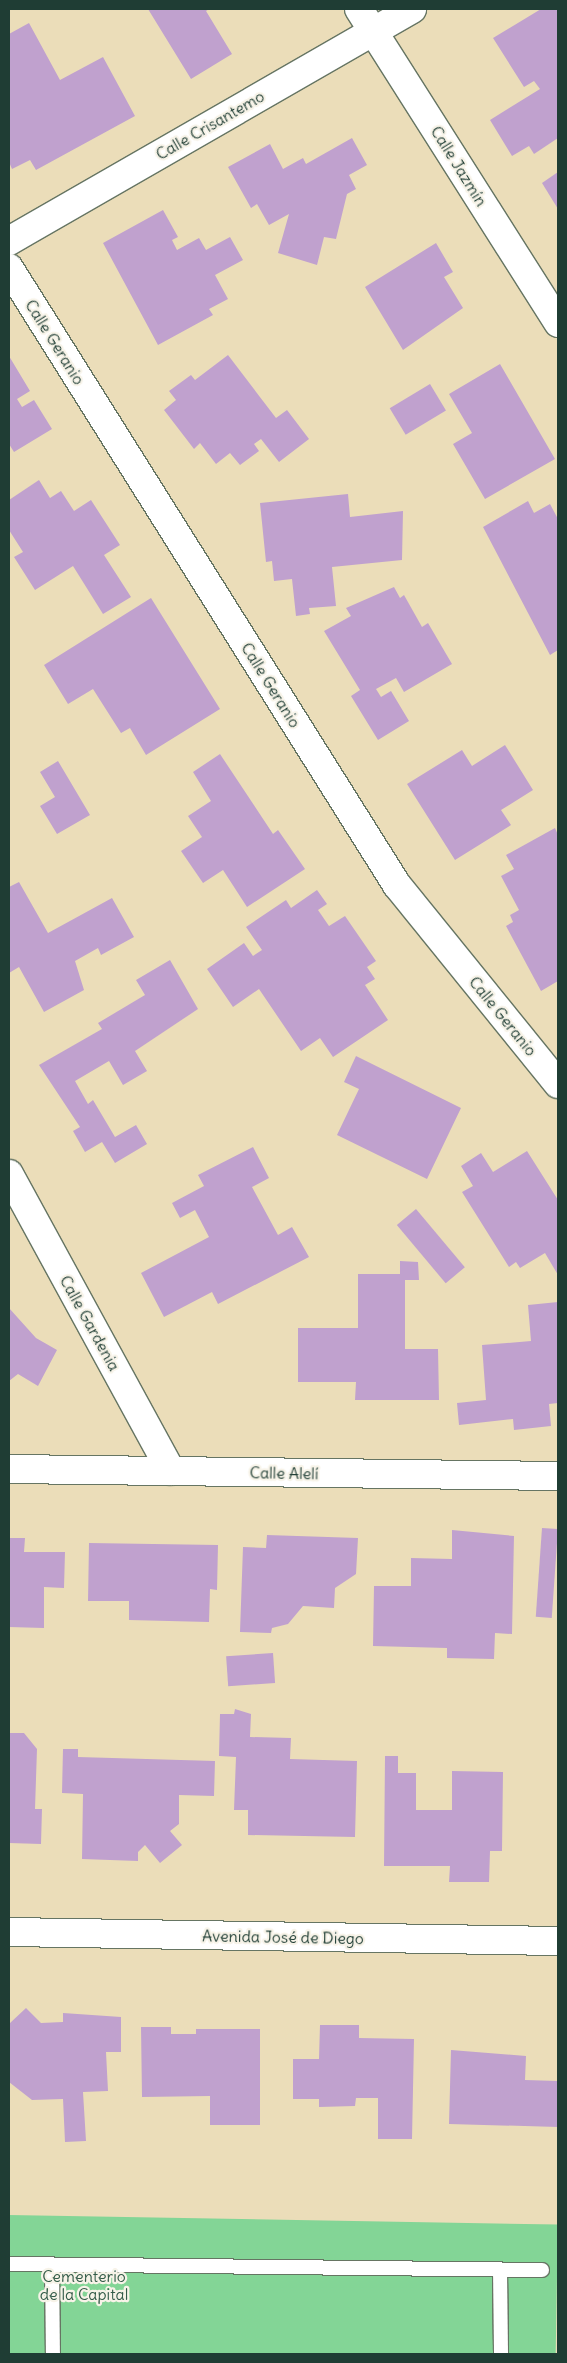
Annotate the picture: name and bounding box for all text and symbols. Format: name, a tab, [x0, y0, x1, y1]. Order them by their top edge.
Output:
street label: Calle Crisantemo	[152, 86, 268, 164]
street label: Calle Jazmín	[427, 122, 491, 210]
street label: Calle Geranio	[21, 296, 89, 388]
street label: Calle Geranio	[237, 639, 305, 731]
street label: Calle Geranio	[465, 972, 541, 1060]
street label: Calle Gardenia	[56, 1272, 124, 1374]
street label: Calle Alelí	[249, 1463, 319, 1483]
street label: Avenida José de Diego	[202, 1926, 364, 1948]
park label: Cementerio de la Capital	[40, 2266, 128, 2304]

